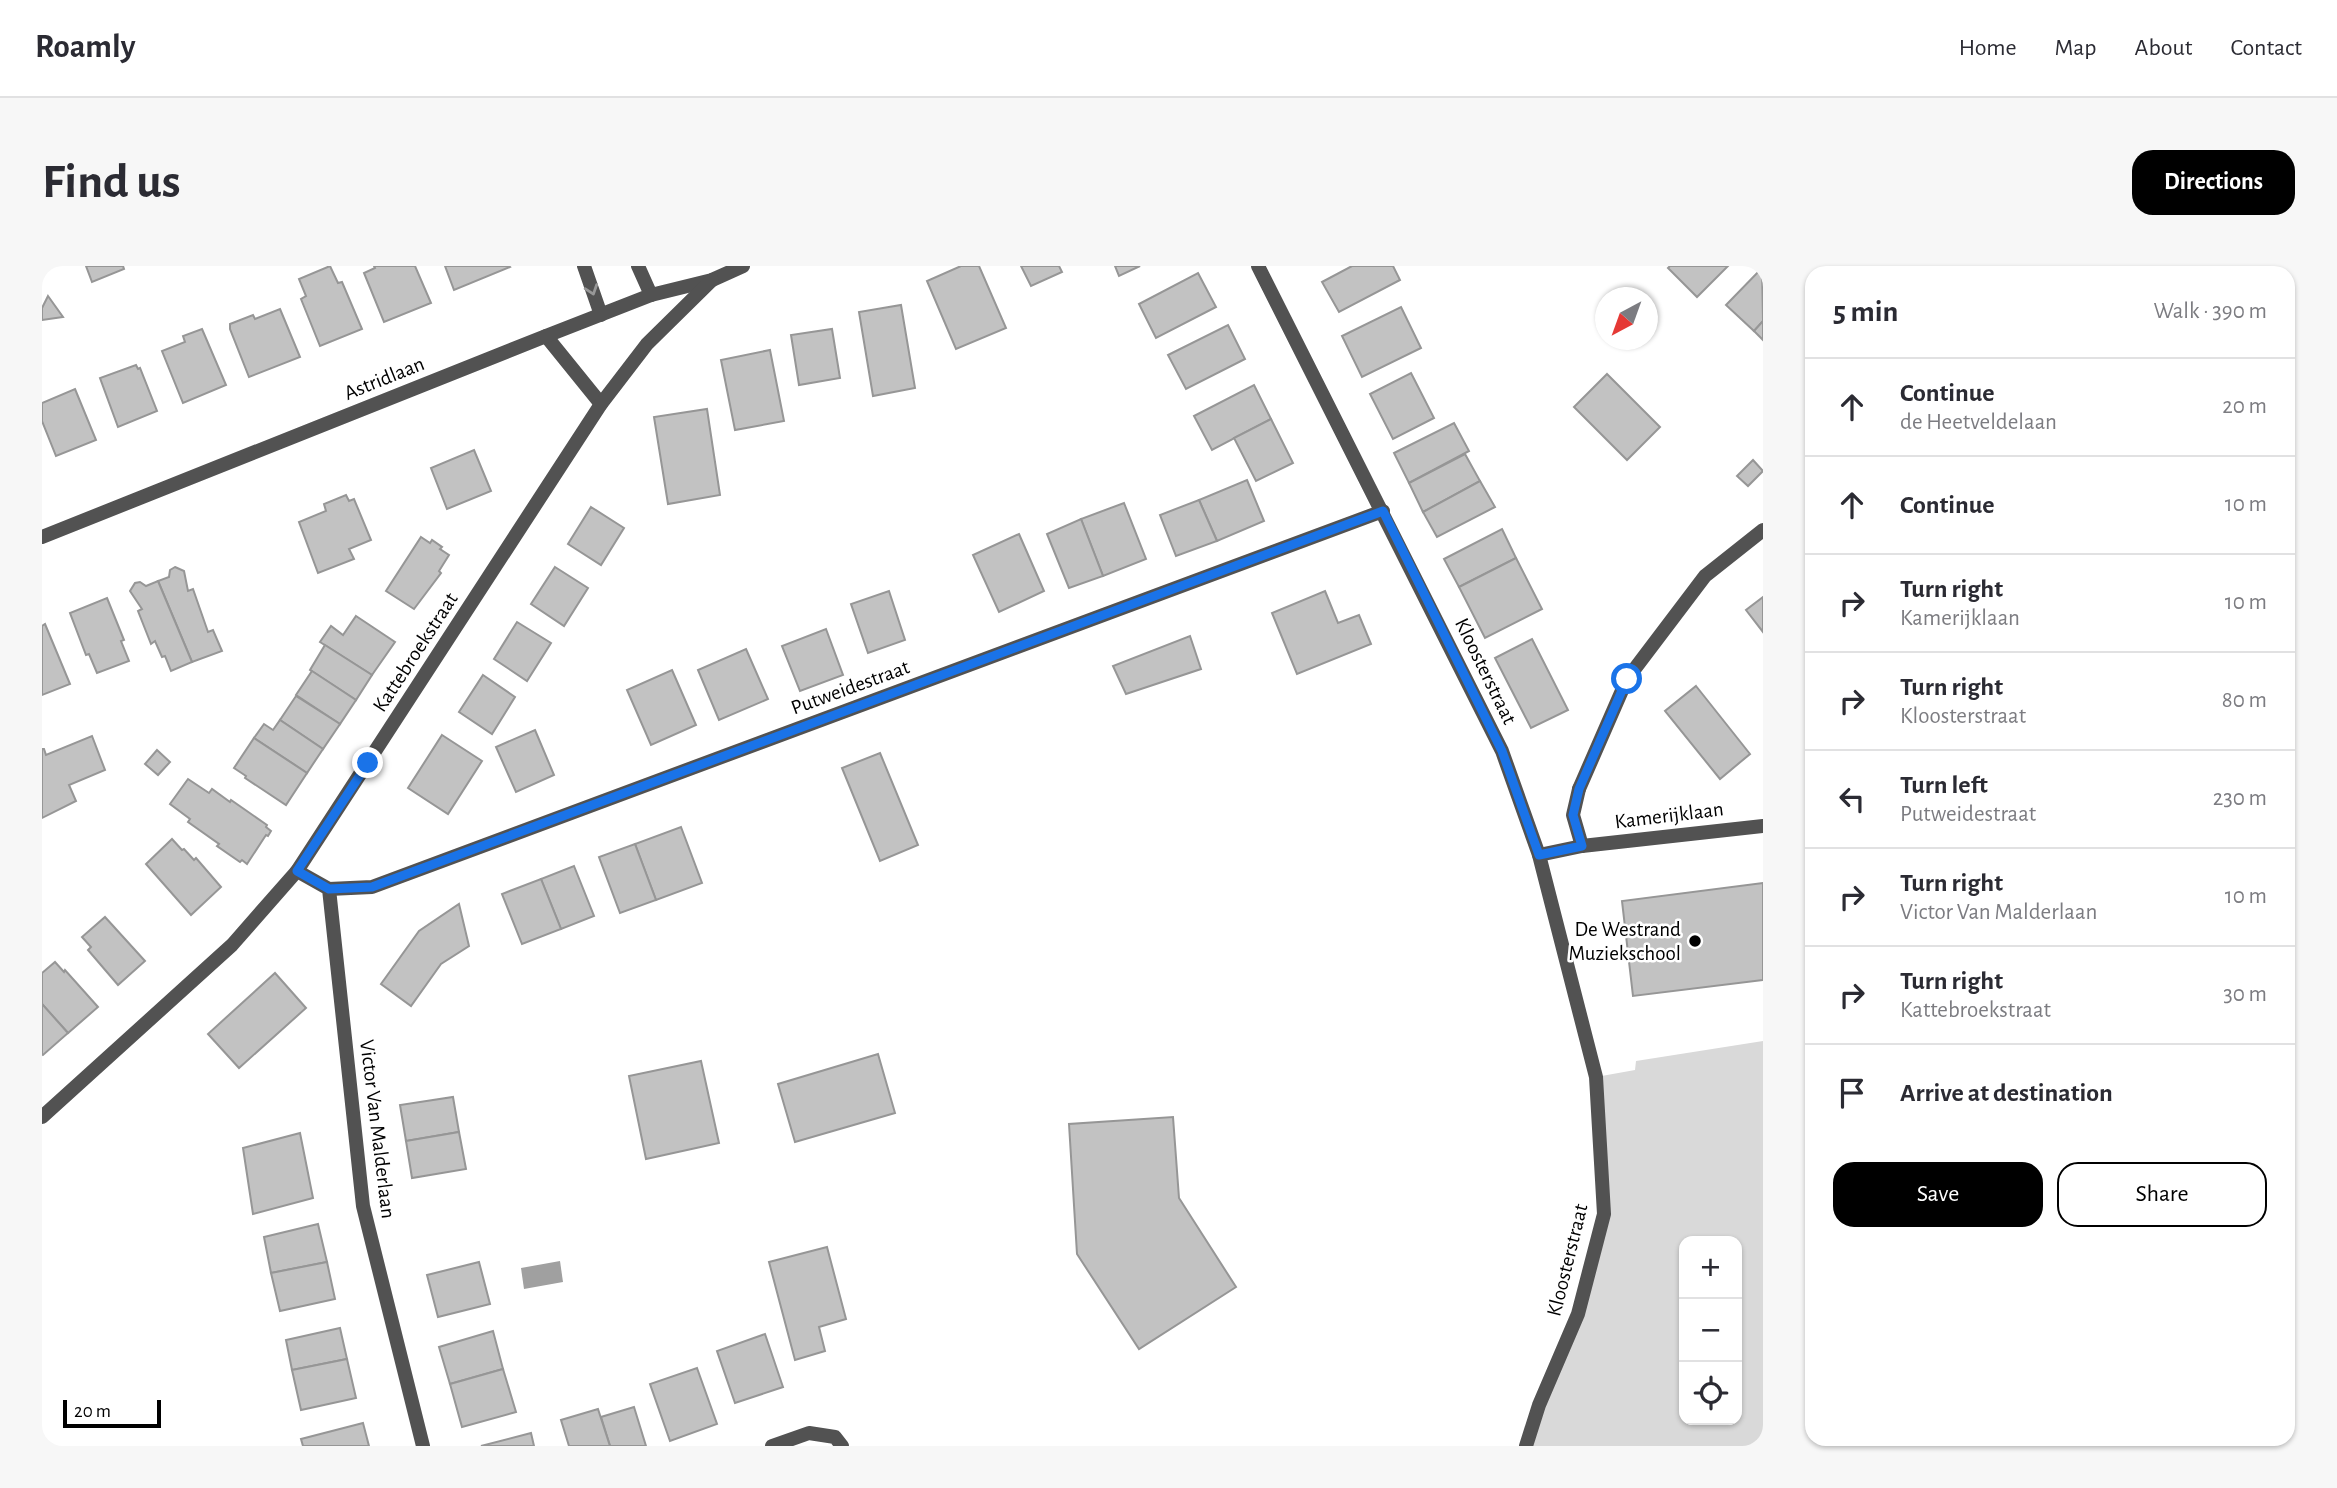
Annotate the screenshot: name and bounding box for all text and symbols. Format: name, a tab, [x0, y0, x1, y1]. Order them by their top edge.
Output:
text: Roamly	[35, 31, 135, 64]
text: Home	[1959, 36, 2017, 60]
text: Map	[2055, 36, 2097, 60]
text: About	[2135, 36, 2192, 60]
text: Contact	[2230, 36, 2302, 60]
button: Directions	[2132, 150, 2295, 215]
text: Find us	[42, 158, 181, 207]
one-way arrow	[584, 284, 599, 296]
north arrow	[1595, 287, 1658, 350]
text: 5 min	[1833, 297, 1898, 327]
text: Walk · 390 m	[2153, 300, 2267, 323]
street label: Astridlaan	[341, 353, 427, 404]
text: Continue	[1900, 380, 1995, 406]
icon: ahead	[1833, 388, 1871, 426]
text: 20 m	[2222, 395, 2267, 418]
text: de Heetveldelaan	[1900, 411, 2057, 434]
icon: ahead	[1833, 486, 1871, 524]
text: Continue	[1900, 492, 1995, 518]
text: 10 m	[2225, 493, 2267, 516]
text: Turn right	[1900, 576, 2003, 602]
icon: right	[1833, 584, 1871, 622]
street label: Kattebroekstraat	[369, 589, 462, 716]
text: 10 m	[2225, 591, 2267, 614]
text: Kamerijklaan	[1900, 607, 2020, 630]
street label: Kloosterstraat	[1451, 615, 1520, 728]
street label: Putweidestraat	[788, 656, 912, 719]
route start	[1611, 663, 1642, 694]
text: Turn right	[1900, 674, 2003, 700]
icon: right	[1833, 682, 1871, 720]
text: 80 m	[2222, 689, 2267, 712]
text: Kloosterstraat	[1900, 705, 2026, 728]
route end	[352, 747, 383, 778]
text: Turn left	[1900, 772, 1988, 798]
icon: left	[1833, 780, 1871, 818]
text: 230 m	[2213, 787, 2267, 810]
street label: Kamerijklaan	[1613, 798, 1725, 833]
text: Putweidestraat	[1900, 803, 2036, 826]
text: Turn right	[1900, 870, 2003, 896]
icon: right	[1833, 878, 1871, 916]
text: 10 m	[2225, 885, 2267, 908]
text: Victor Van Malderlaan	[1900, 901, 2097, 924]
place label: De Westrand Muziekschool	[1569, 919, 1681, 964]
marker: De Westrand Muziekschool	[1687, 933, 1703, 949]
text: Turn right	[1900, 968, 2003, 994]
icon: right	[1833, 976, 1871, 1014]
text: 30 m	[2223, 983, 2267, 1006]
text: Kattebroekstraat	[1900, 999, 2051, 1022]
street label: Victor Van Malderlaan	[356, 1038, 399, 1220]
icon: arrive	[1833, 1074, 1871, 1112]
text: Arrive at destination	[1900, 1080, 2113, 1106]
button: Save	[1833, 1162, 2043, 1227]
button: Share	[2057, 1162, 2267, 1227]
street label: Kloosterstraat	[1543, 1201, 1592, 1318]
map controls	[1679, 1236, 1742, 1425]
button: +	[1679, 1236, 1742, 1299]
button: −	[1679, 1299, 1742, 1362]
button: locate	[1679, 1362, 1742, 1425]
scale bar	[63, 1397, 161, 1429]
text: 20 m	[74, 1402, 111, 1421]

